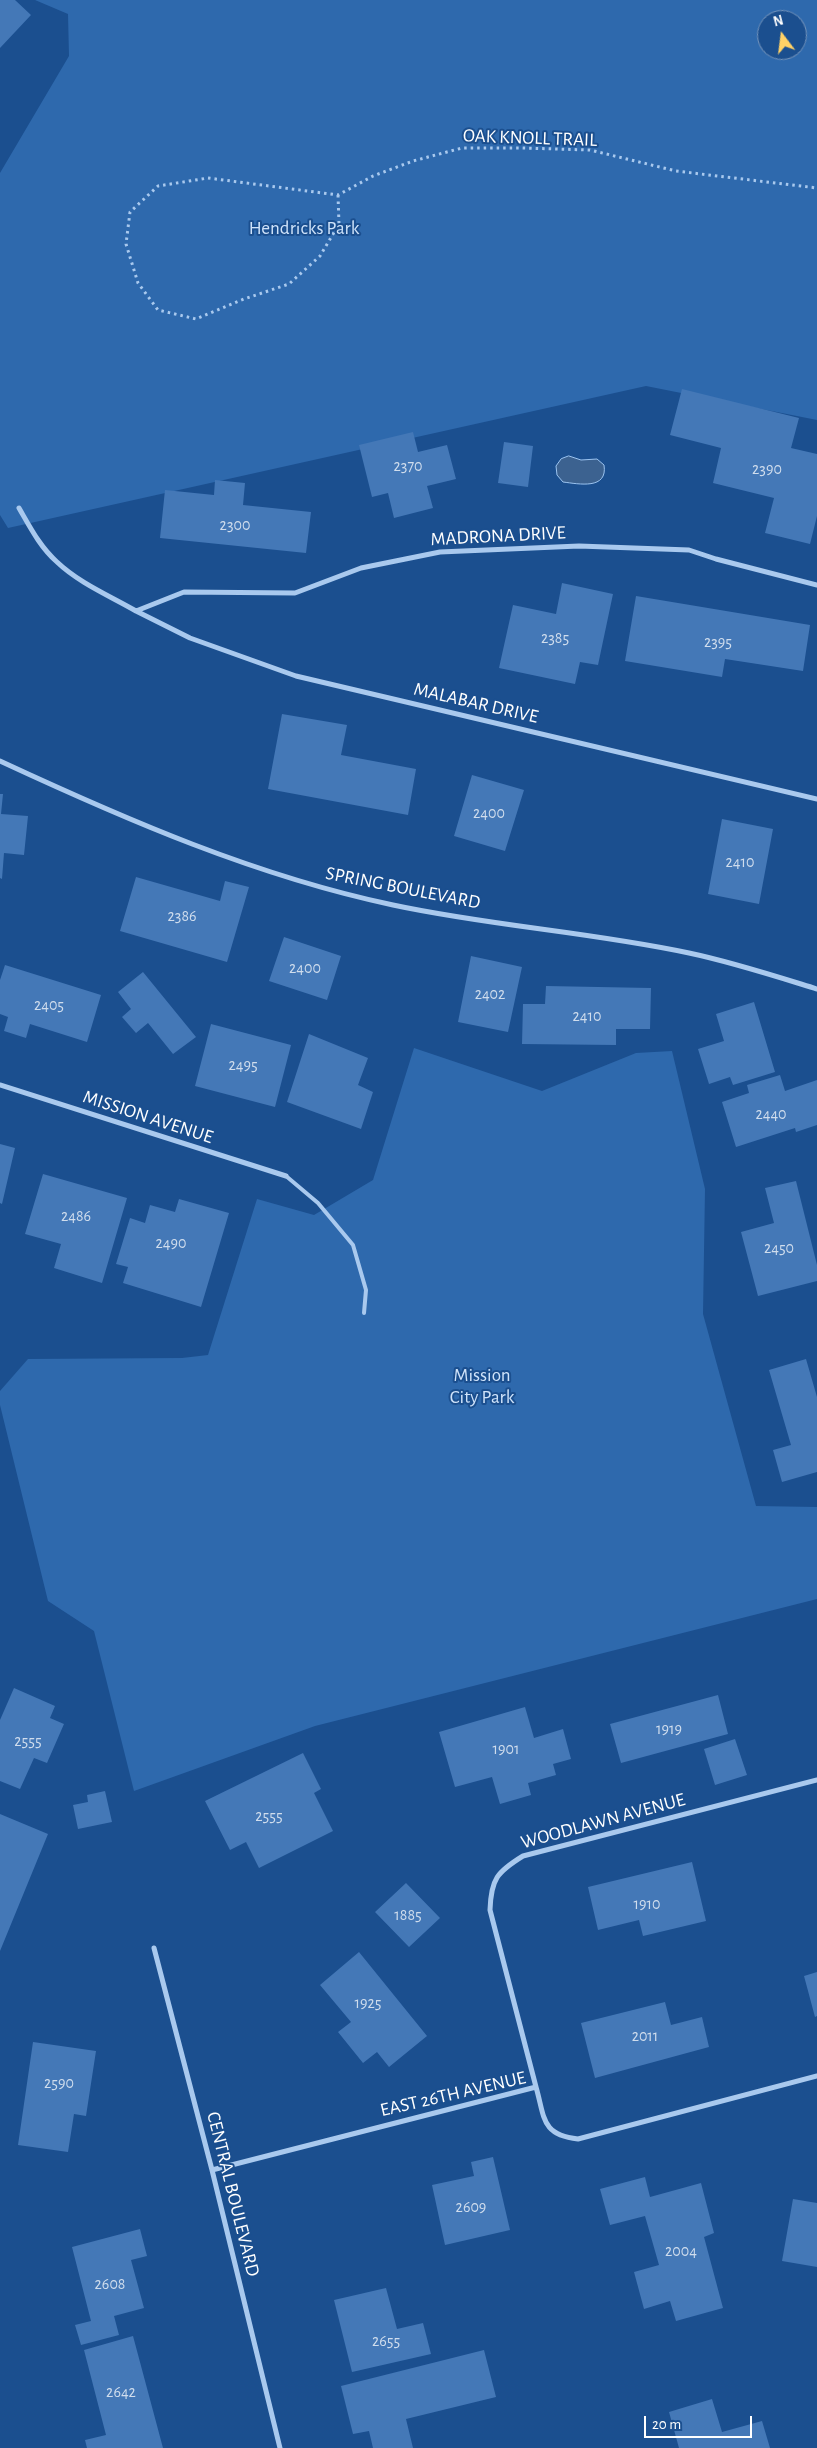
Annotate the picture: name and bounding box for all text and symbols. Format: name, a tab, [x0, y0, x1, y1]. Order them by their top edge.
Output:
north arrow	[757, 10, 807, 60]
text: N	[772, 13, 785, 30]
street label: OAK KNOLL TRAIL	[463, 124, 597, 152]
park label: Hendricks Park	[249, 217, 359, 239]
house number: 2370	[394, 456, 422, 476]
house number: 2390	[752, 459, 782, 479]
house number: 2300	[220, 515, 250, 535]
street label: MADRONA DRIVE	[430, 521, 566, 551]
house number: 2385	[541, 628, 569, 648]
house number: 2395	[704, 632, 732, 652]
street label: MALABAR DRIVE	[411, 678, 541, 728]
house number: 2400	[473, 803, 505, 823]
house number: 2410	[726, 852, 754, 872]
street label: SPRING BOULEVARD	[324, 862, 482, 914]
house number: 2386	[168, 906, 196, 926]
house number: 2400	[289, 958, 321, 978]
house number: 2402	[475, 984, 505, 1004]
house number: 2405	[34, 995, 64, 1015]
house number: 2410	[573, 1006, 601, 1026]
house number: 2495	[228, 1055, 258, 1075]
street label: MISSION AVENUE	[80, 1085, 216, 1149]
house number: 2440	[755, 1104, 787, 1124]
house number: 2486	[61, 1206, 91, 1226]
house number: 2490	[156, 1233, 186, 1253]
house number: 2450	[764, 1238, 794, 1258]
park label: Mission City Park	[450, 1364, 514, 1408]
house number: 1919	[656, 1719, 682, 1739]
house number: 2555	[14, 1731, 42, 1751]
house number: 1901	[493, 1739, 519, 1759]
street label: WOODLAWN AVENUE	[518, 1788, 688, 1854]
house number: 2555	[255, 1806, 283, 1826]
house number: 1910	[634, 1894, 660, 1914]
house number: 1885	[394, 1905, 422, 1925]
house number: 1925	[355, 1993, 381, 2013]
house number: 2011	[632, 2026, 658, 2046]
street label: EAST 26TH AVENUE	[378, 2066, 528, 2122]
house number: 2590	[44, 2073, 74, 2093]
street label: CENTRAL BOULEVARD	[202, 2109, 264, 2279]
house number: 2609	[456, 2197, 486, 2217]
house number: 2004	[665, 2241, 697, 2261]
house number: 2608	[95, 2274, 125, 2294]
house number: 2655	[372, 2331, 400, 2351]
house number: 2642	[106, 2382, 136, 2402]
scale bar	[647, 2406, 754, 2438]
text: 20 m	[652, 2417, 681, 2432]

